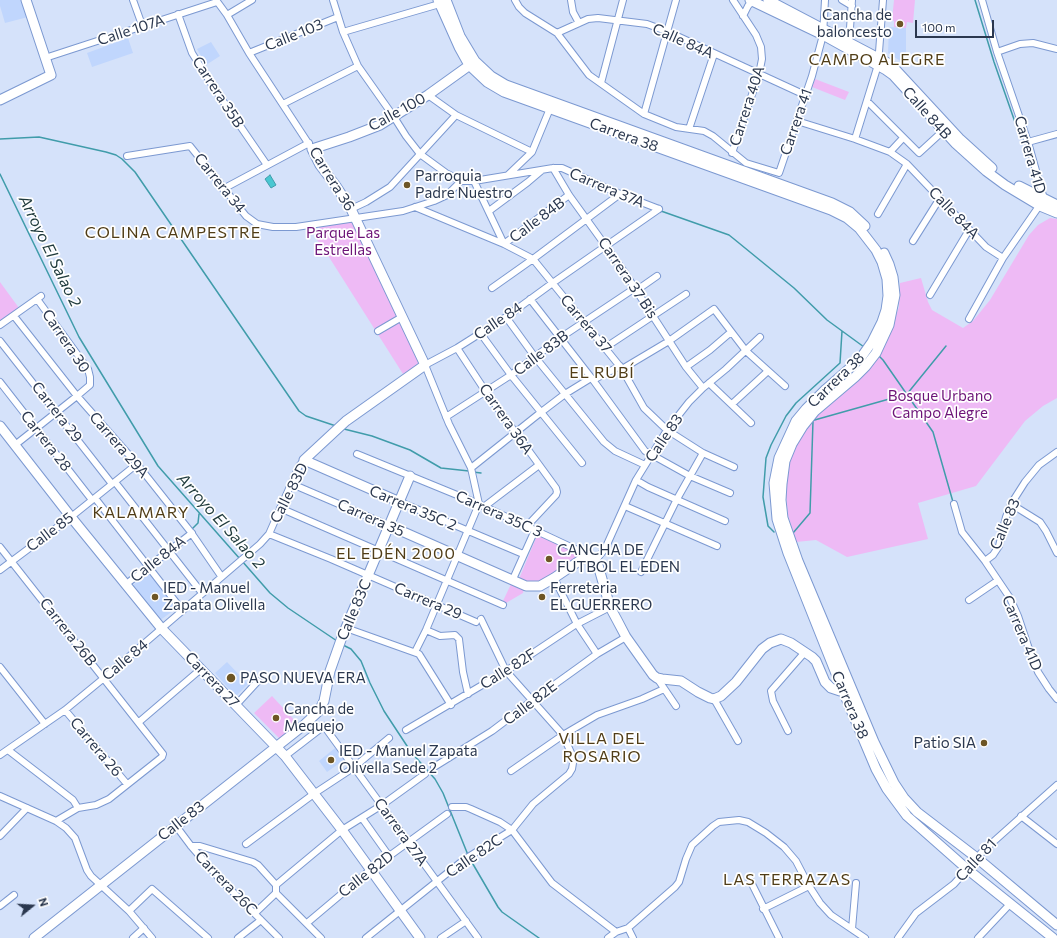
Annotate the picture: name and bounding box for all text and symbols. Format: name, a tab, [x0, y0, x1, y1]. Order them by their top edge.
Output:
place label: Cancha de baloncesto	[817, 6, 892, 41]
street label: Calle 107A	[95, 11, 167, 49]
scale bar	[917, 12, 996, 38]
street label: Calle 103	[262, 15, 326, 55]
marker: Cancha de baloncesto	[895, 19, 905, 29]
street label: Calle 84A	[650, 20, 716, 62]
text: 100 m	[922, 20, 956, 34]
district label: CAMPO ALEGRE	[808, 50, 946, 70]
street label: Carrera 35B	[188, 53, 248, 131]
street label: Carrera 40A	[726, 64, 768, 148]
street label: Calle 84B	[899, 83, 955, 143]
street label: Carrera 41	[776, 86, 816, 158]
street label: Calle 100	[365, 89, 429, 135]
street label: Carrera 38	[587, 114, 661, 156]
street label: Carrera 41D	[1010, 114, 1050, 196]
street label: Carrera 36	[305, 144, 359, 214]
street label: Carrera 34	[190, 149, 250, 217]
street label: Carrera 37A	[567, 164, 647, 212]
place label: Parroquia Padre Nuestro	[415, 167, 513, 202]
marker: Parroquia Padre Nuestro	[402, 180, 412, 190]
street label: Calle 84A	[925, 183, 983, 243]
water label: Arroyo El Salao 2	[15, 192, 85, 310]
street label: Calle 84B	[506, 193, 568, 247]
district label: COLINA CAMPESTRE	[85, 223, 261, 243]
park label: Parque Las Estrellas	[306, 224, 380, 259]
street label: Carrera 37 Bis	[594, 234, 662, 322]
street label: Carrera 37	[556, 291, 616, 357]
street label: Calle 84	[470, 298, 526, 344]
street label: Carrera 30	[38, 306, 94, 376]
street label: Calle 83B	[510, 327, 572, 379]
street label: Carrera 38	[804, 349, 868, 411]
district label: EL RUBÍ	[569, 363, 635, 383]
street label: Carrera 29	[28, 378, 86, 446]
street label: Carrera 36A	[475, 380, 537, 458]
park label: Bosque Urbano Campo Alegre	[888, 387, 992, 422]
street label: Carrera 28	[17, 407, 75, 475]
street label: Carrera 29A	[85, 408, 153, 482]
street label: Calle 83	[641, 411, 687, 465]
street label: Calle 83D	[266, 460, 312, 526]
water label: Arroyo El Salao 2	[173, 469, 269, 573]
street label: Carrera 35C 2	[367, 482, 459, 534]
street label: Carrera 35C 3	[453, 487, 545, 541]
street label: Carrera 35	[335, 495, 407, 541]
street label: Calle 83	[986, 496, 1024, 552]
district label: KALAMARY	[92, 503, 190, 523]
street label: Calle 85	[23, 508, 77, 556]
street label: Calle 84A	[127, 532, 189, 586]
place label: CANCHA DE FUTBOL EL EDEN	[557, 541, 680, 576]
district label: EL EDÉN 2000	[336, 544, 456, 564]
marker: CANCHA DE FUTBOL EL EDEN	[544, 554, 554, 564]
street label: Calle 83C	[333, 577, 375, 643]
place label: IED - Manuel Zapata Olivella	[163, 579, 265, 614]
street label: Carrera 29	[391, 579, 465, 623]
place label: Ferreteria EL GUERRERO	[550, 579, 652, 614]
marker: IED - Manuel Zapata Olivella	[150, 592, 160, 602]
marker: Ferreteria EL GUERRERO	[537, 592, 547, 602]
street label: Carrera 41D	[998, 593, 1046, 673]
street label: Carrera 26B	[36, 594, 100, 670]
street label: Calle 84	[98, 636, 152, 684]
street label: Calle 82F	[477, 645, 539, 693]
street label: Carrera 27	[181, 648, 243, 712]
street label: Carrera 38	[828, 668, 872, 742]
place label: PASO NUEVA ERA	[240, 669, 366, 687]
marker: PASO NUEVA ERA	[225, 672, 237, 684]
street label: Calle 82E	[500, 677, 560, 729]
place label: Cancha de Mequejo	[284, 700, 354, 735]
marker: Cancha de Mequejo	[271, 713, 281, 723]
street label: Carrera 26	[66, 714, 126, 780]
district label: VILLA DEL ROSARIO	[558, 729, 646, 767]
place label: Patio SIA	[914, 734, 976, 752]
marker: Patio SIA	[979, 738, 989, 748]
place label: IED - Manuel Zapata Olivella Sede 2	[339, 742, 477, 777]
marker: IED - Manuel Zapata Olivella Sede 2	[326, 755, 336, 765]
street label: Carrera 27A	[370, 795, 432, 869]
street label: Calle 83	[154, 797, 208, 845]
street label: Calle 82C	[442, 831, 506, 881]
street label: Calle 81	[952, 835, 1000, 885]
street label: Carrera 26C	[191, 847, 261, 919]
street label: Calle 82D	[335, 847, 397, 901]
district label: LAS TERRAZAS	[723, 870, 851, 890]
north arrow	[12, 886, 52, 926]
text: N	[36, 896, 51, 908]

